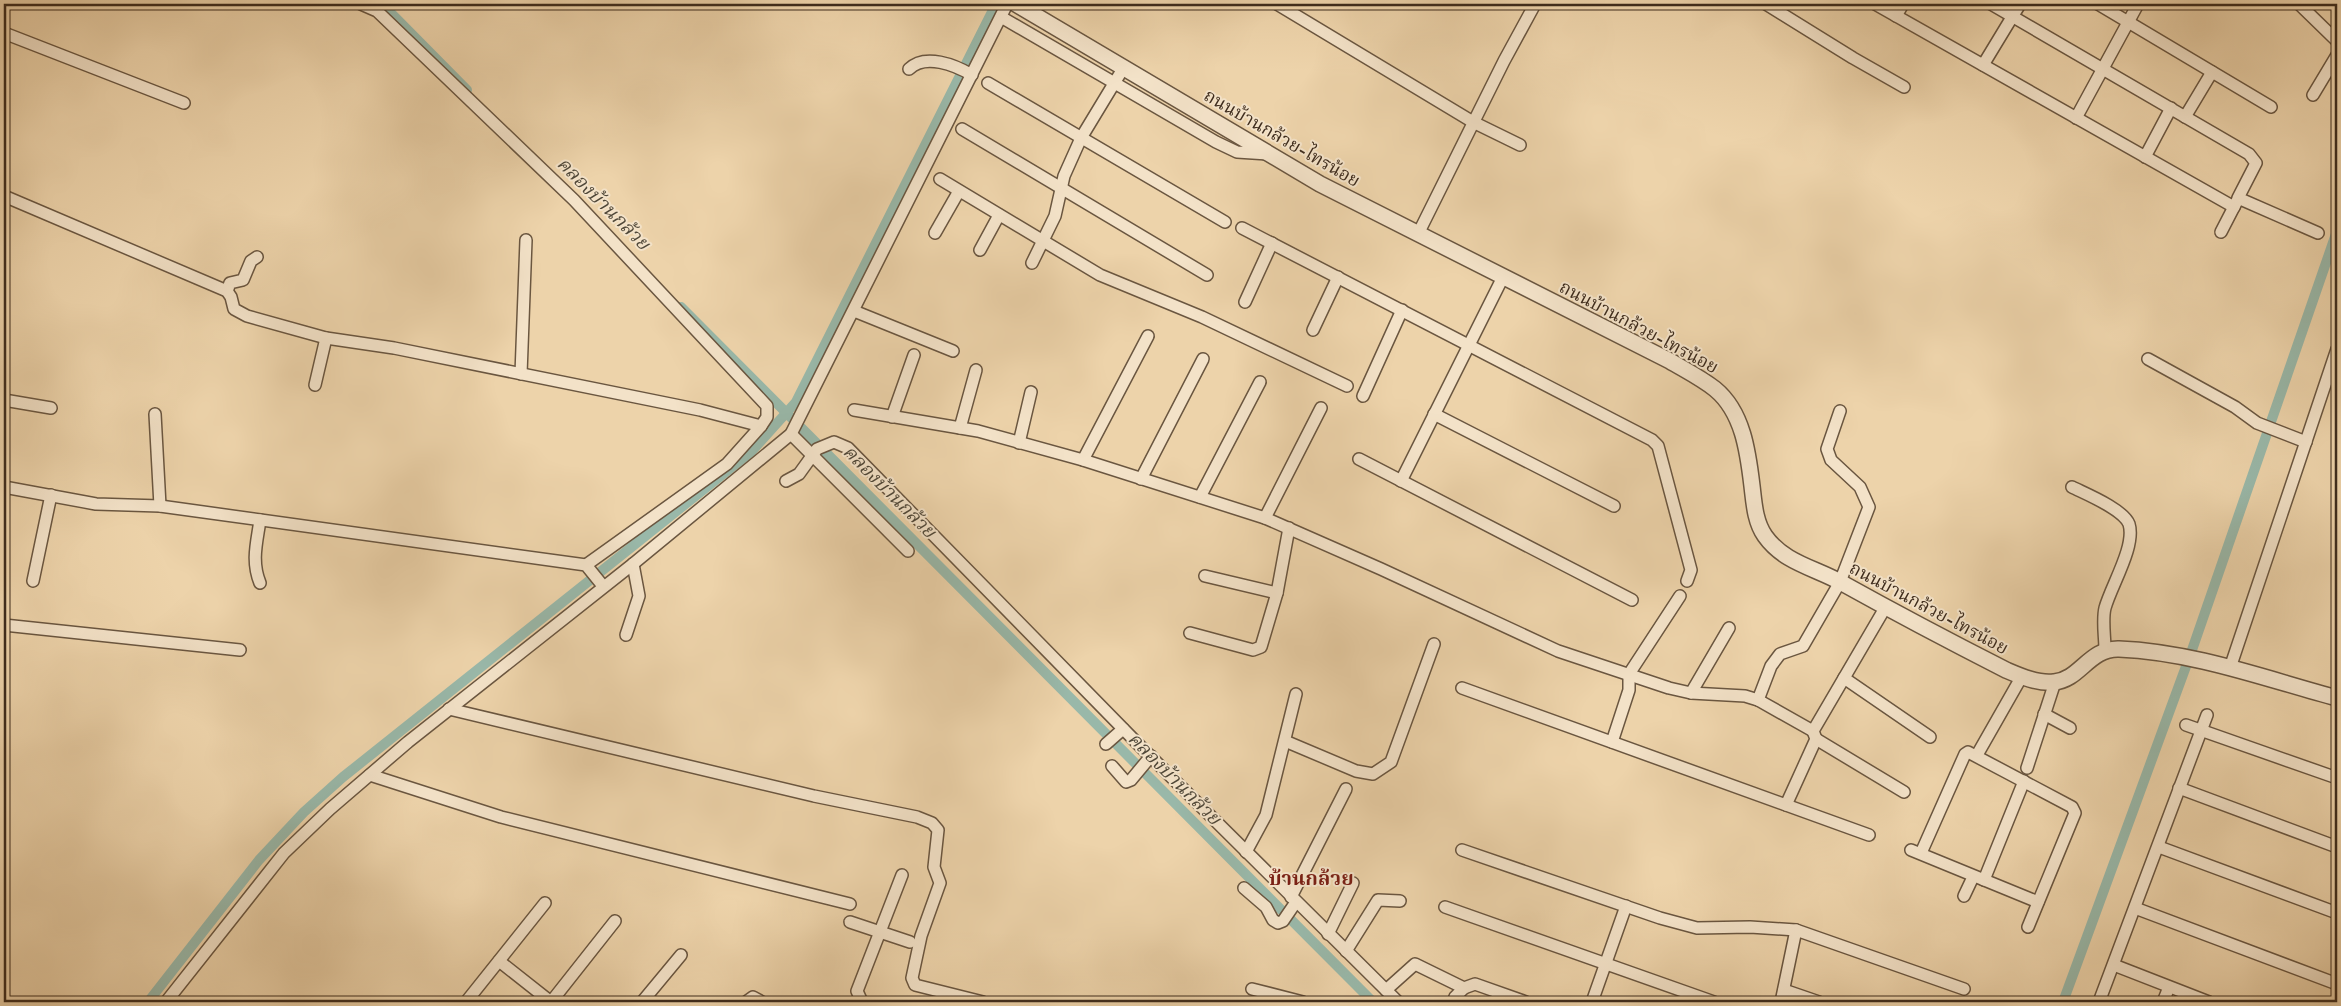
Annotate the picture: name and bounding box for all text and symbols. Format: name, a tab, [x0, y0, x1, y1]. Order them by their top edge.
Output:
street label: ถนนบ้านกล้วย-ไทรน้อย	[1199, 83, 1365, 193]
water label: คลองบ้านกล้วย	[551, 153, 655, 257]
street label: ถนนบ้านกล้วย-ไทรน้อย	[1555, 275, 1723, 380]
water label: คลองบ้านกล้วย	[837, 441, 941, 545]
street label: ถนนบ้านกล้วย-ไทรน้อย	[1845, 556, 2013, 661]
water label: คลองบ้านกล้วย	[1122, 728, 1226, 832]
district label: บ้านกล้วย	[1268, 867, 1354, 892]

